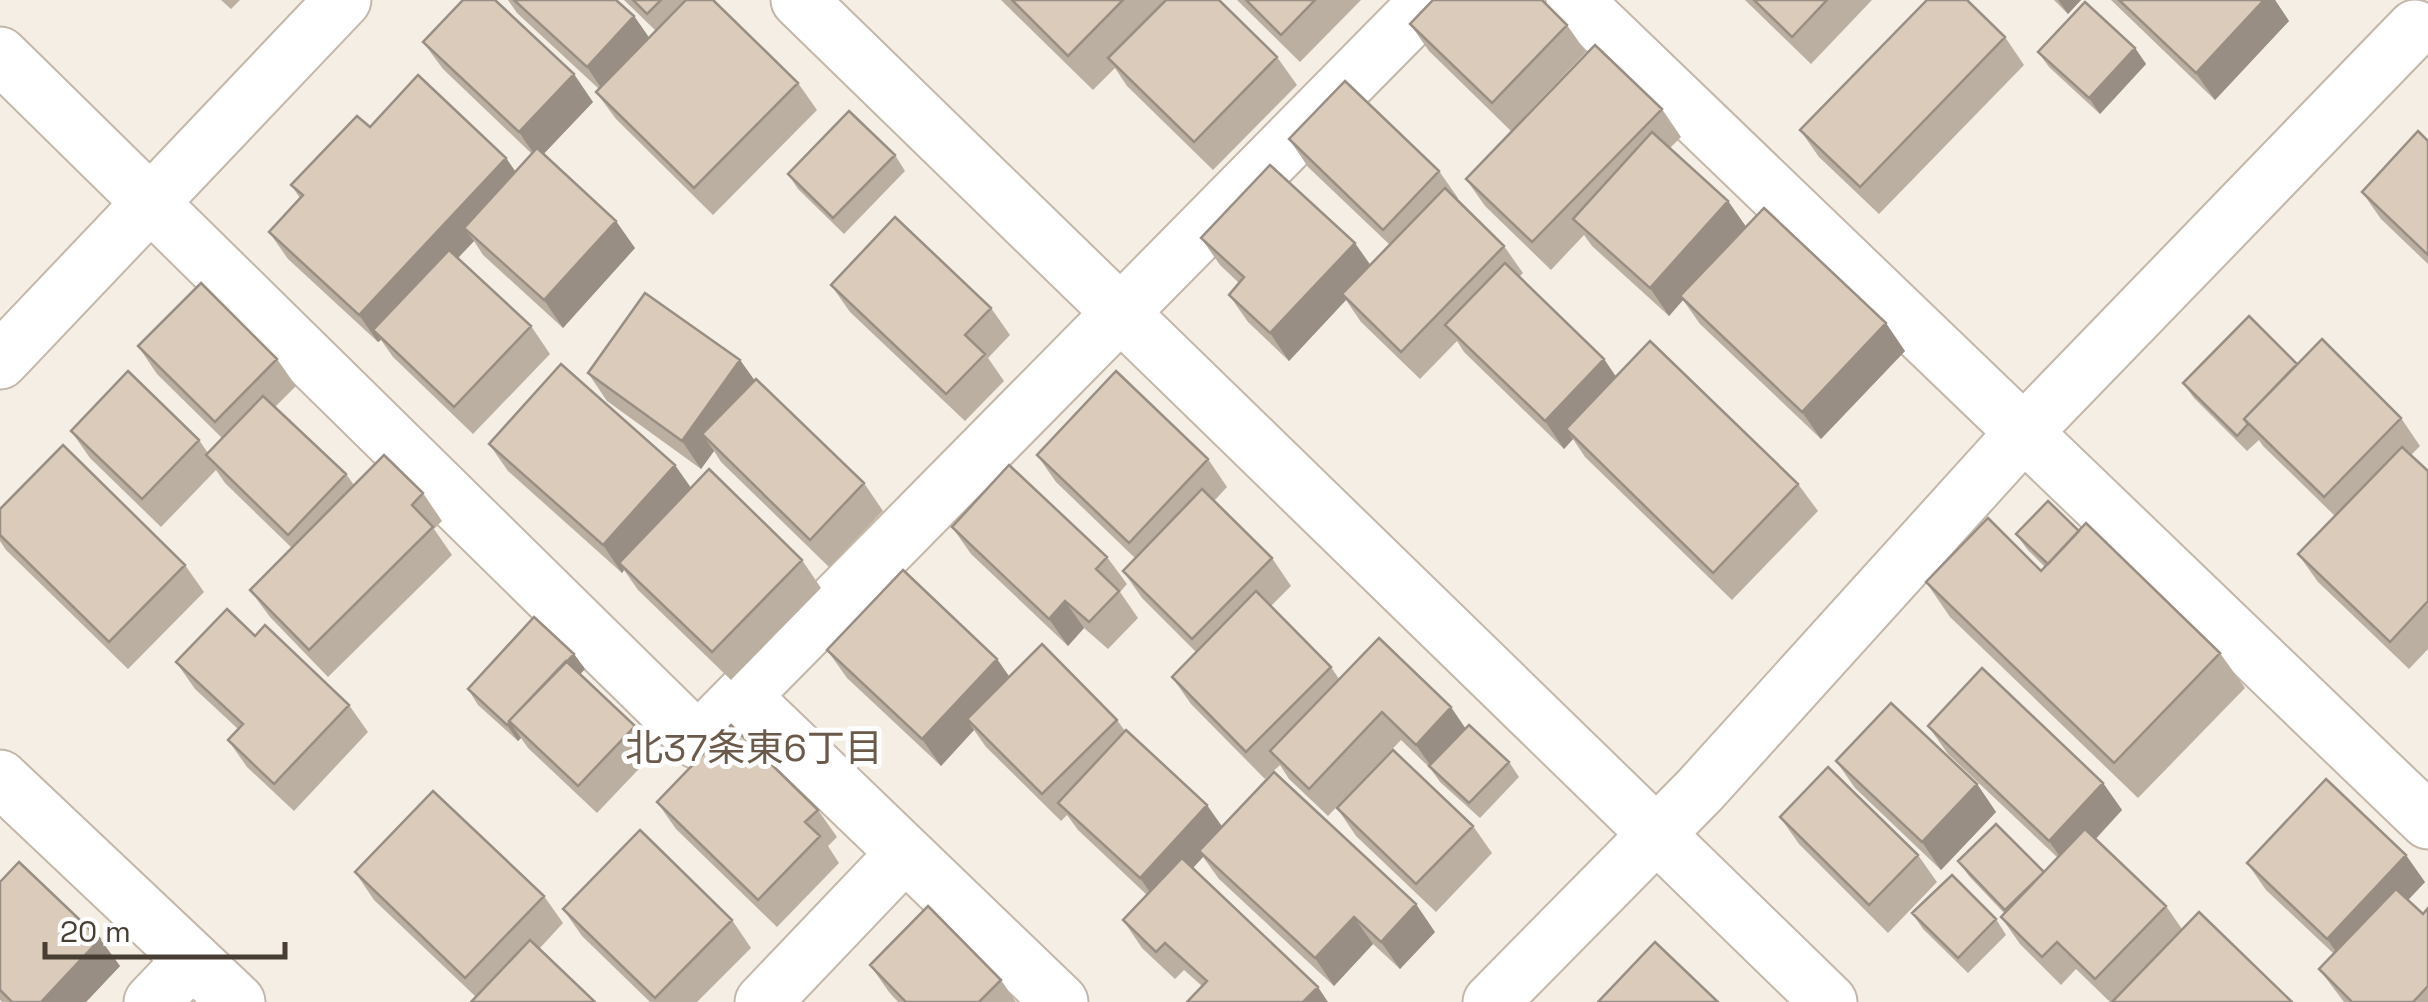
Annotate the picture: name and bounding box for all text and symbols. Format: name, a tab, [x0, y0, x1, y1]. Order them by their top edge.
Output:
district label: 北37条東6丁目	[625, 724, 883, 772]
scale bar	[45, 897, 285, 959]
text: 20 m	[60, 912, 131, 951]

